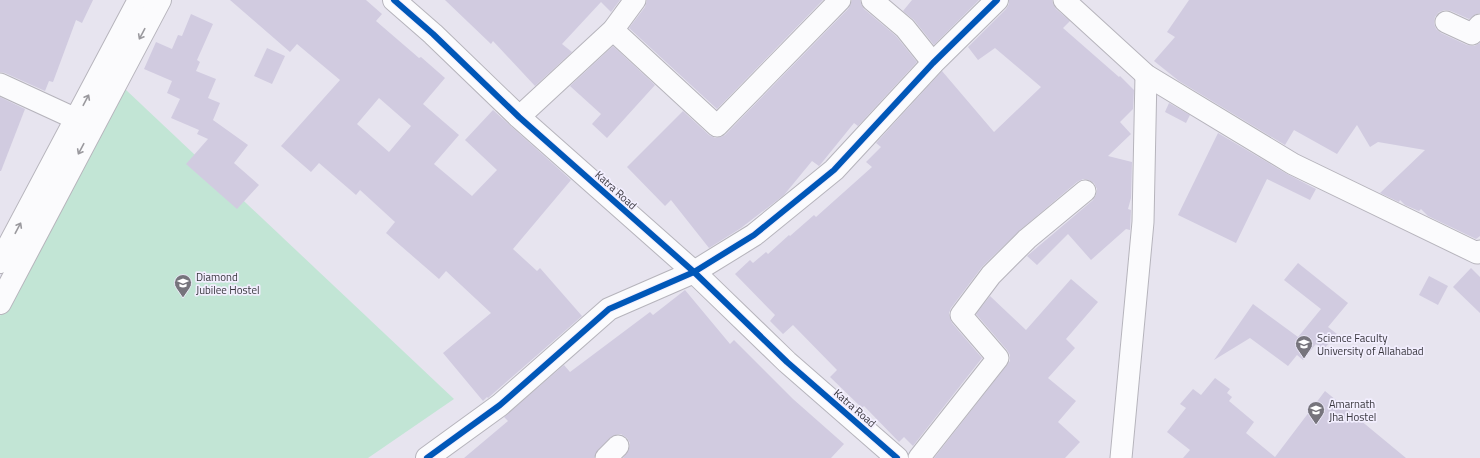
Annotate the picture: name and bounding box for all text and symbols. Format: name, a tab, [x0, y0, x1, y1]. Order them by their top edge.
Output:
one-way arrow	[137, 28, 145, 40]
one-way arrow	[82, 95, 90, 107]
one-way arrow	[77, 143, 84, 155]
street label: Katra Road	[592, 167, 641, 213]
one-way arrow	[15, 222, 23, 234]
place label: Diamond Jubilee Hostel	[196, 269, 260, 298]
school or university icon: Diamond Jubilee Hostel	[173, 273, 193, 298]
place label: Science Faculty University of Allahabad	[1317, 330, 1424, 359]
school or university icon: Science Faculty University of Allahabad	[1294, 334, 1314, 359]
street label: Katra Road	[830, 385, 880, 431]
place label: Amarnath Jha Hostel	[1329, 396, 1376, 425]
school or university icon: Amarnath Jha Hostel	[1306, 400, 1326, 425]

